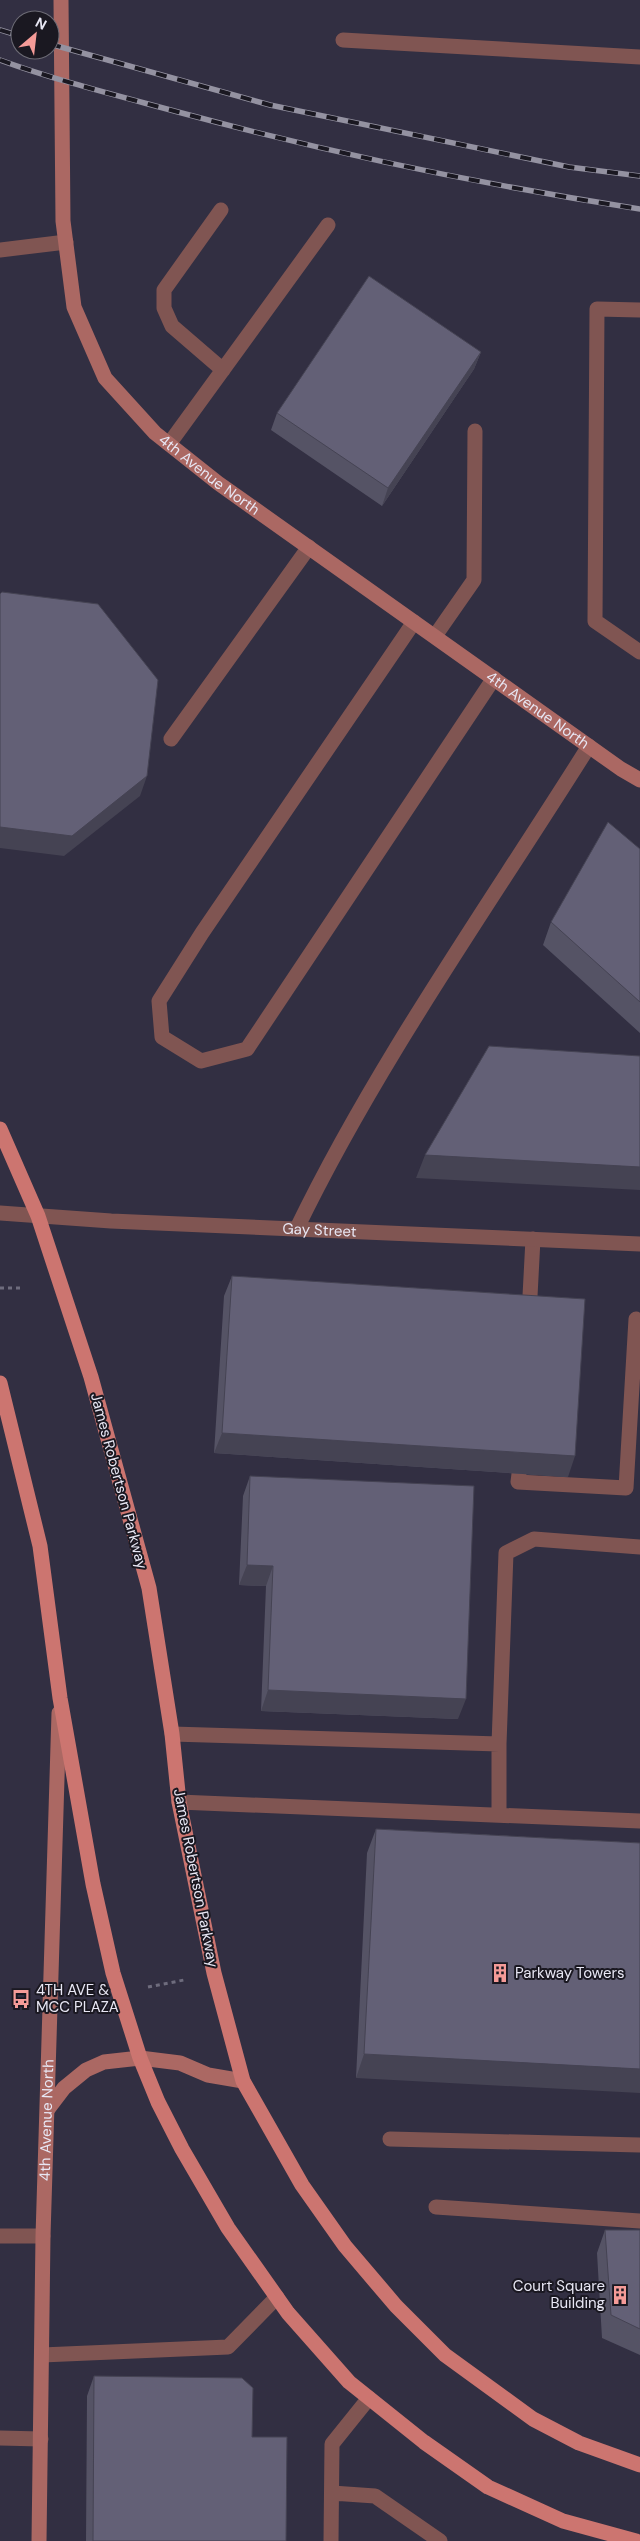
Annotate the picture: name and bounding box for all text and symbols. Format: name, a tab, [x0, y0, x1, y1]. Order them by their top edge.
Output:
north arrow	[10, 10, 60, 60]
text: N	[32, 13, 50, 34]
street label: 4th Avenue North	[155, 430, 264, 520]
street label: 4th Avenue North	[482, 666, 593, 753]
street label: Gay Street	[282, 1218, 357, 1242]
street label: James Robertson Parkway	[86, 1391, 152, 1572]
street label: James Robertson Parkway	[169, 1787, 223, 1970]
building icon: Parkway Towers	[489, 1962, 511, 1984]
place label: Parkway Towers	[515, 1963, 625, 1983]
place label: 4TH AVE & MCC PLAZA	[36, 1980, 119, 2017]
bus stop icon: 4TH AVE & MCC PLAZA	[10, 1988, 32, 2010]
street label: 4th Avenue North	[35, 2059, 58, 2181]
place label: Court Square Building	[513, 2276, 605, 2313]
building icon: Court Square Building	[609, 2284, 631, 2306]

